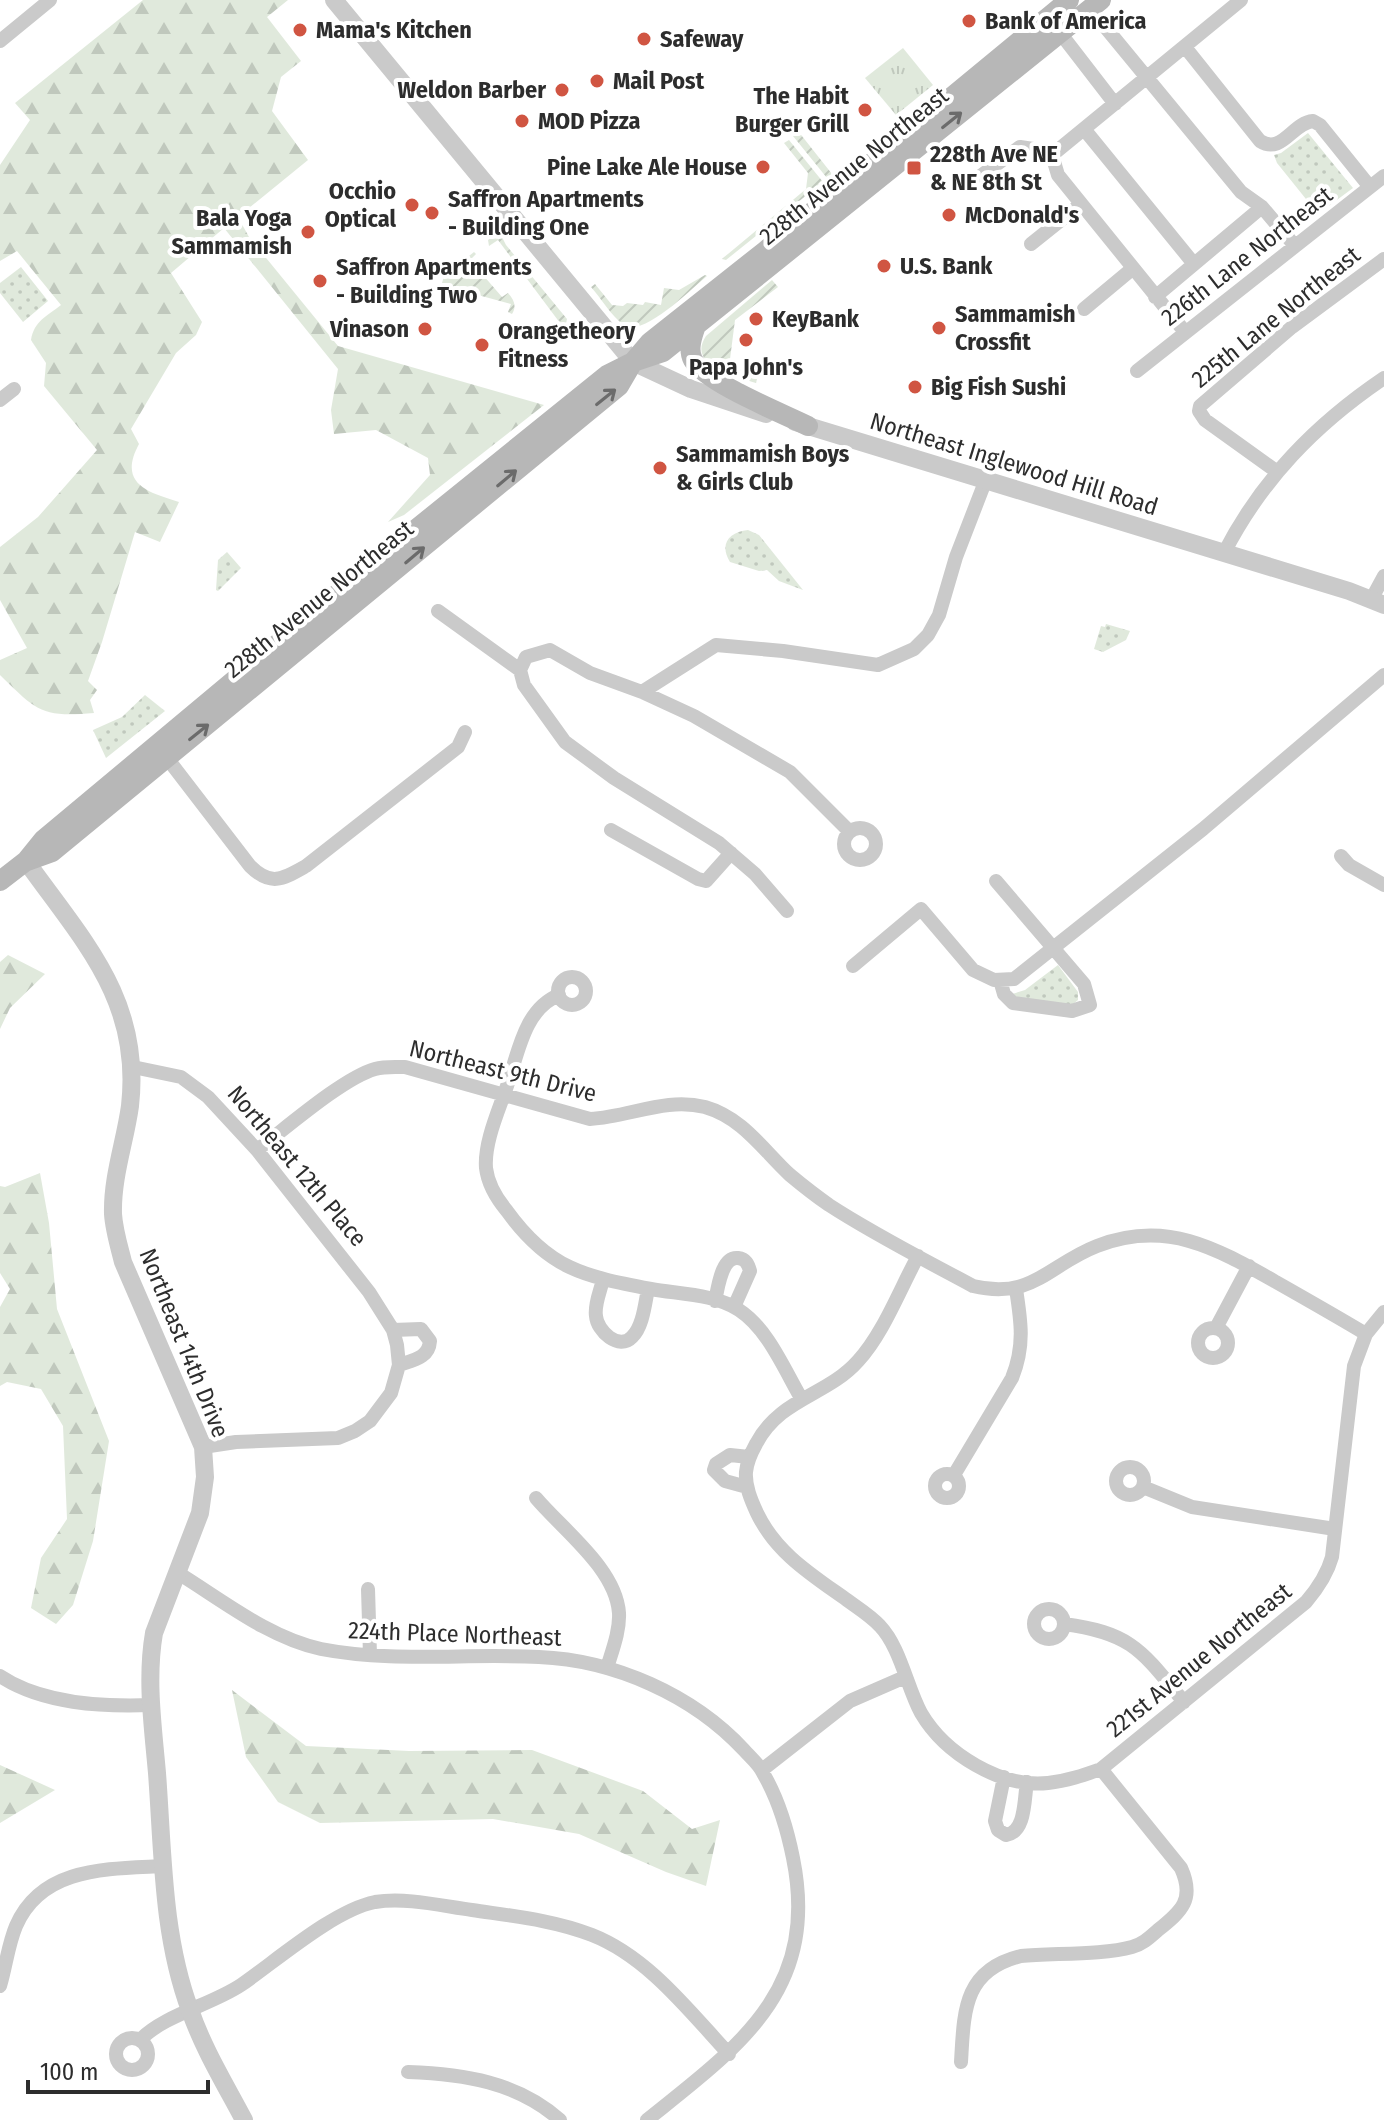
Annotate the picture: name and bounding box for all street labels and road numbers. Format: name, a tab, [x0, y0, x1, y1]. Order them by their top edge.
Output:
street label: 228th Avenue Northeast	[754, 81, 954, 251]
street label: 226th Lane Northeast	[1156, 181, 1338, 331]
street label: 225th Lane Northeast	[1186, 241, 1366, 393]
street label: Northeast Inglewood Hill Road	[867, 407, 1161, 521]
street label: 228th Avenue Northeast	[219, 514, 419, 684]
street label: Northeast 9th Drive	[407, 1034, 599, 1108]
street label: Northeast 12th Place	[222, 1080, 372, 1252]
street label: Northeast 14th Drive	[133, 1245, 235, 1441]
street label: 221st Avenue Northeast	[1101, 1577, 1297, 1743]
street label: 224th Place Northeast	[348, 1616, 562, 1652]

